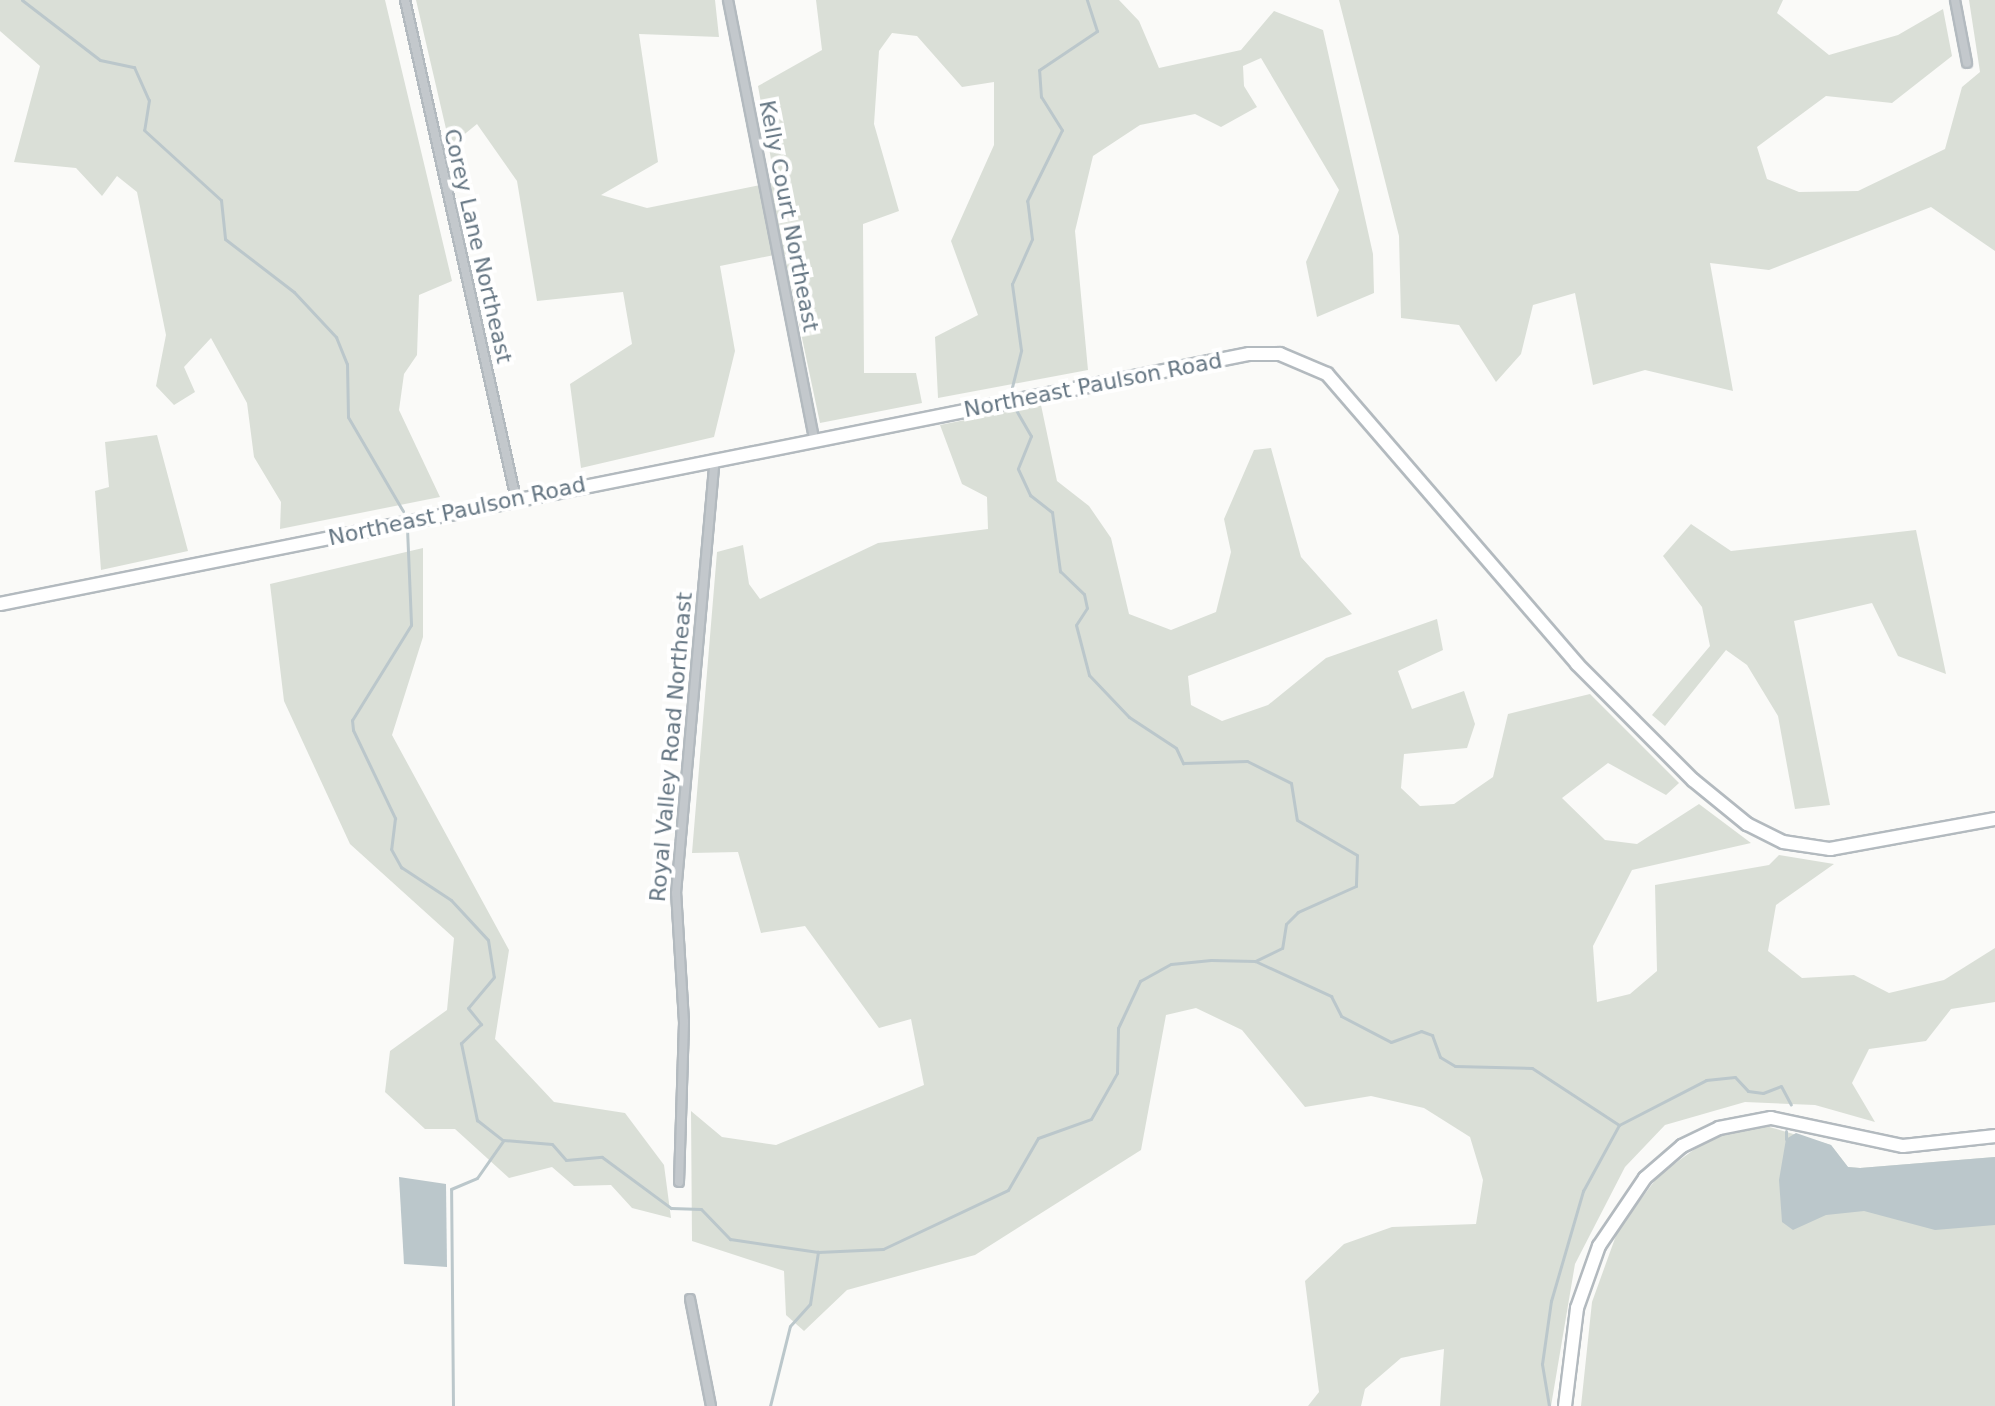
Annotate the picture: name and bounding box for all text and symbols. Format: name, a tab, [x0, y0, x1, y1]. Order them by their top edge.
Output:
street label: Kelly Court Northeast	[754, 98, 824, 334]
street label: Corey Lane Northeast	[438, 126, 518, 366]
street label: Northeast Paulson Road	[962, 347, 1224, 423]
street label: Northeast Paulson Road	[326, 471, 588, 551]
street label: Royal Valley Road Northeast	[644, 591, 698, 903]

